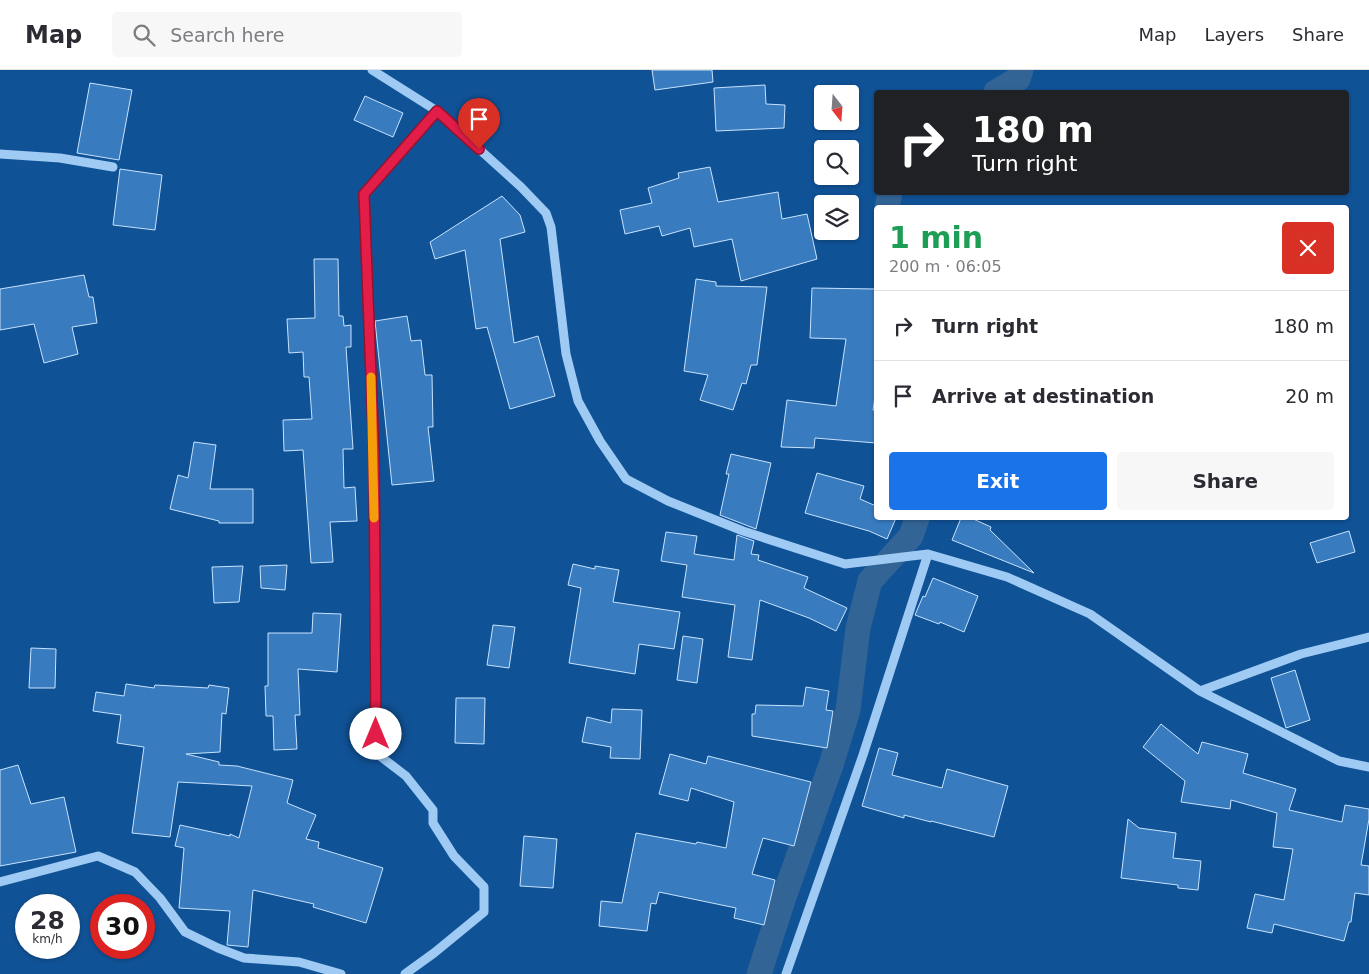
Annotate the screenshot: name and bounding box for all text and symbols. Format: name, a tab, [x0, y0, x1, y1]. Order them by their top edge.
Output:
search box	[112, 12, 462, 57]
text: Map	[25, 21, 82, 49]
icon: search	[130, 21, 158, 49]
text: Search here	[170, 24, 284, 46]
text: Map	[1138, 24, 1176, 45]
text: Layers	[1204, 24, 1264, 45]
text: Share	[1292, 24, 1344, 45]
north arrow	[814, 85, 859, 130]
map controls	[814, 85, 859, 240]
pin	[458, 98, 500, 149]
icon: arrive	[465, 105, 493, 133]
icon: right	[889, 110, 954, 175]
text: 180 m	[972, 110, 1094, 150]
button: search	[814, 140, 859, 185]
text: Turn right	[972, 151, 1077, 176]
button: layers	[814, 195, 859, 240]
text: 1 min	[889, 220, 983, 255]
button: close	[1282, 222, 1334, 274]
text: 200 m · 06:05	[889, 257, 1002, 276]
icon: right	[889, 312, 917, 340]
text: Turn right	[932, 315, 1038, 337]
text: 180 m	[1273, 315, 1334, 337]
icon: arrive	[889, 382, 917, 410]
text: Arrive at destination	[932, 385, 1154, 407]
text: 20 m	[1285, 385, 1334, 407]
button: Exit	[889, 452, 1107, 510]
button: Share	[1117, 452, 1334, 510]
position arrow	[349, 707, 401, 759]
speed limit sign: 30	[90, 894, 155, 959]
text: 28	[30, 906, 65, 935]
text: km/h	[32, 932, 63, 946]

